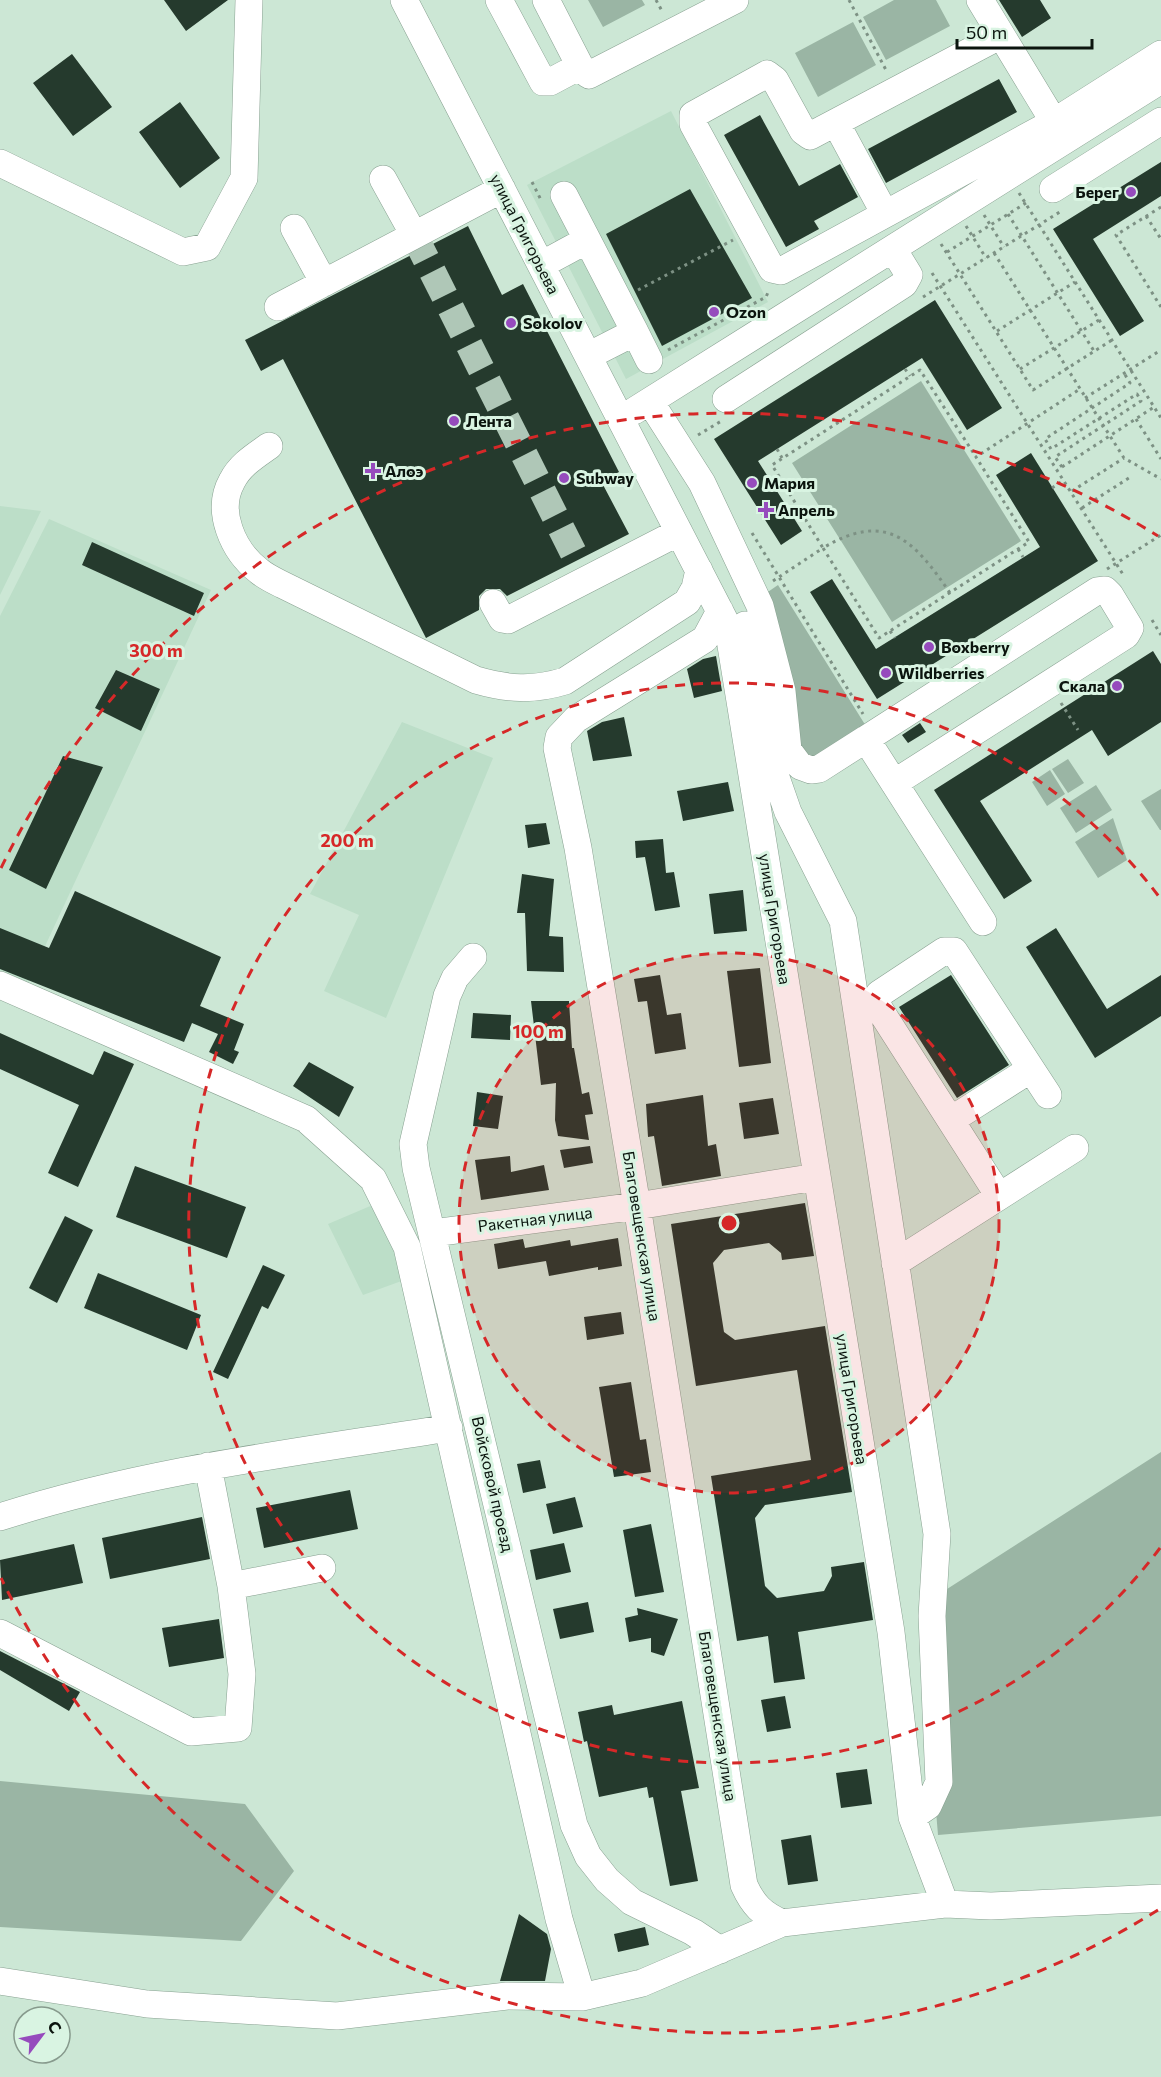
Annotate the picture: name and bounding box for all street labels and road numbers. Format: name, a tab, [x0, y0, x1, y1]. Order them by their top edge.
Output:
street label: улица Григорьева	[487, 171, 564, 297]
street label: улица Григорьева	[756, 852, 795, 986]
street label: Благовещенская улица	[620, 1149, 665, 1322]
street label: Ракетная улица	[477, 1202, 593, 1235]
street label: улица Григорьева	[833, 1332, 872, 1466]
street label: Войсковой проезд	[469, 1414, 518, 1554]
street label: Благовещенская улица	[696, 1629, 741, 1802]

